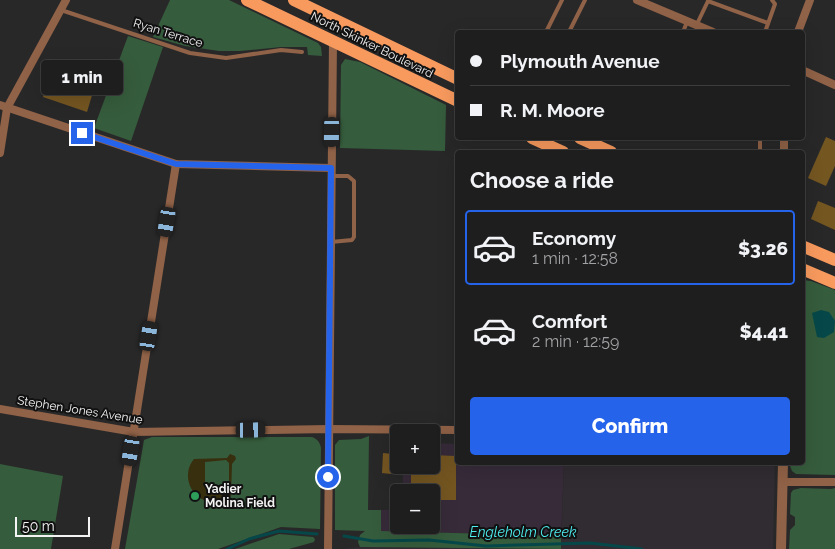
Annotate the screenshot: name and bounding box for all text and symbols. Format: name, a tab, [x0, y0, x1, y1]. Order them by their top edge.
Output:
street label: North Skinker Boulevard	[308, 9, 436, 81]
street label: Ryan Terrace	[132, 16, 204, 50]
text: Plymouth Avenue	[500, 50, 660, 72]
callout: 1 min	[41, 61, 123, 96]
text: 1 min	[61, 68, 103, 87]
text: R. M. Moore	[500, 99, 605, 121]
car	[324, 117, 339, 147]
route end	[71, 122, 93, 144]
text: Choose a ride	[470, 167, 614, 193]
car	[157, 206, 176, 238]
icon: car	[472, 225, 517, 270]
text: Economy	[532, 227, 616, 249]
text: $3.26	[738, 237, 788, 259]
text: 1 min · 12:58	[532, 249, 618, 268]
icon: car	[472, 308, 517, 353]
text: Comfort	[532, 310, 607, 332]
car	[139, 320, 158, 352]
text: $4.41	[739, 320, 788, 342]
text: 2 min · 12:59	[532, 332, 619, 351]
street label: Stephen Jones Avenue	[16, 393, 144, 427]
button: Confirm	[470, 397, 790, 455]
car	[235, 422, 266, 438]
map controls	[390, 424, 440, 534]
button: +	[390, 424, 440, 474]
car	[121, 435, 140, 467]
route start	[317, 466, 339, 488]
place label: Yadier Molina Field	[205, 482, 275, 510]
button: −	[390, 484, 440, 534]
marker: Yadier Molina Field	[189, 490, 201, 502]
scale bar	[15, 514, 90, 537]
text: 50 m	[22, 518, 55, 534]
water label: Engleholm Creek	[470, 524, 577, 540]

